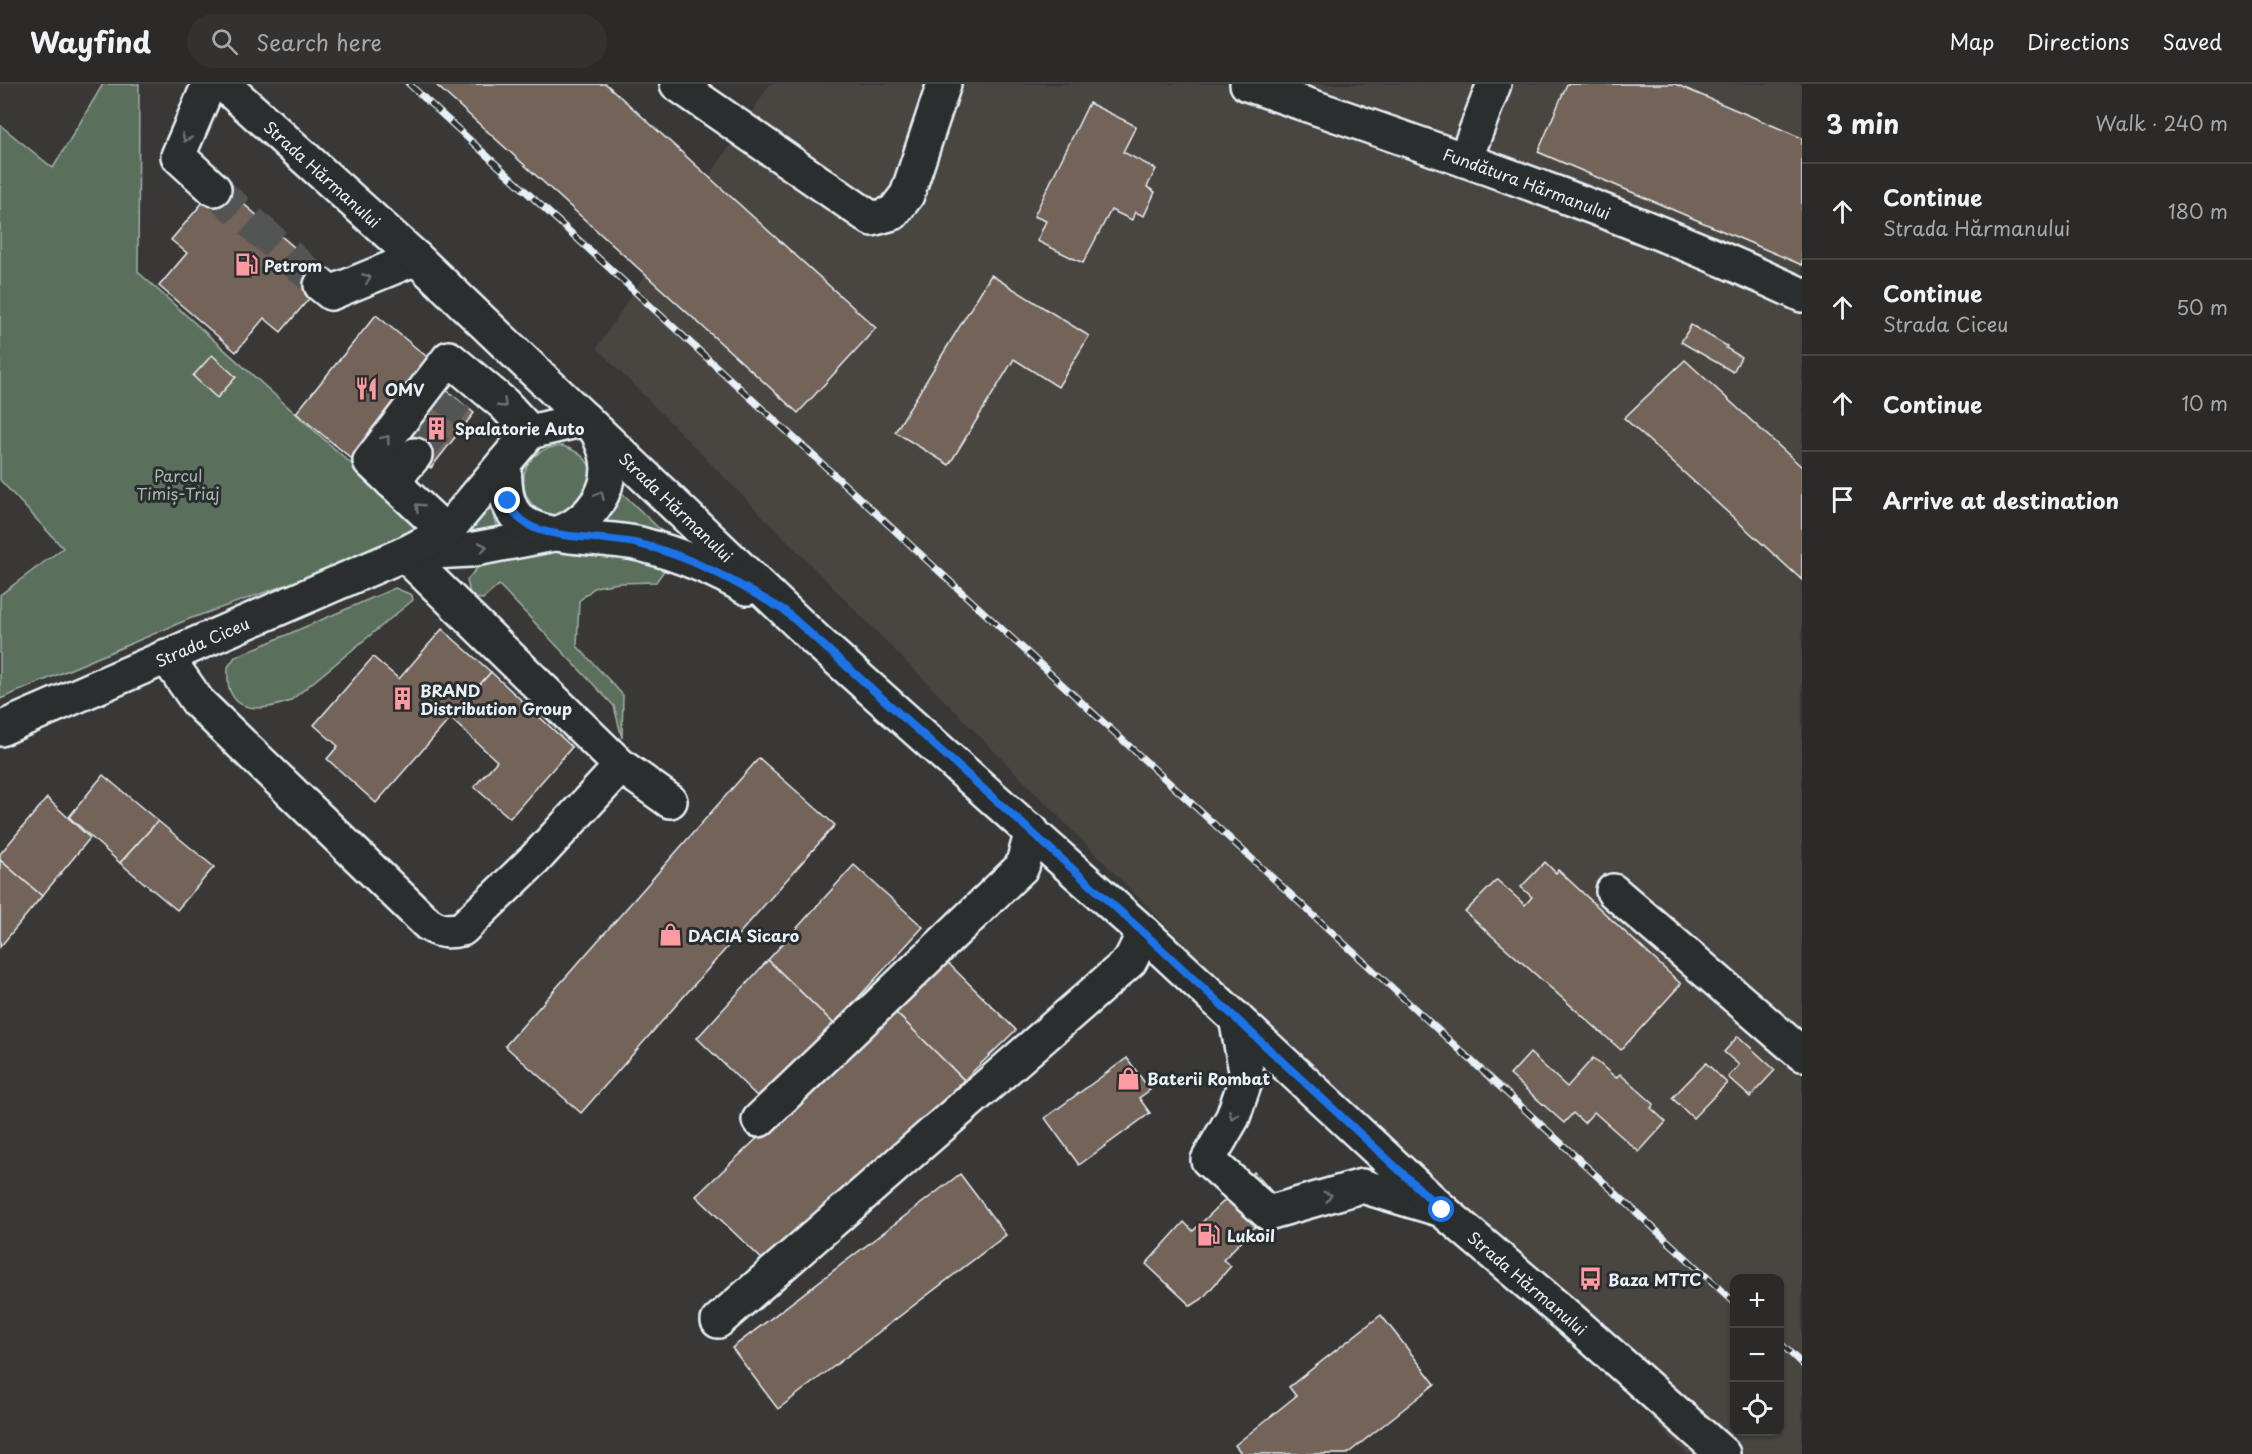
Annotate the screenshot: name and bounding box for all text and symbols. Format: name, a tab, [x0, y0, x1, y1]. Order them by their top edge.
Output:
search box	[187, 14, 607, 68]
text: Wayfind	[30, 20, 151, 63]
icon: search	[208, 25, 241, 58]
text: Search here	[256, 25, 382, 58]
text: Map	[1949, 25, 1994, 57]
text: Directions	[2027, 25, 2129, 57]
text: Saved	[2162, 25, 2222, 57]
text: 3 min	[1826, 104, 1899, 143]
text: Walk · 240 m	[2095, 108, 2228, 138]
street label: Strada Hărmanului	[259, 115, 386, 233]
one-way arrow	[182, 131, 194, 142]
street label: Fundătura Hărmanului	[1440, 141, 1614, 225]
text: Continue	[1883, 180, 1982, 213]
icon: ahead	[1826, 195, 1859, 228]
text: 180 m	[2168, 196, 2228, 226]
text: Strada Hărmanului	[1883, 213, 2070, 243]
fuel station icon: Petrom	[233, 252, 259, 278]
place label: Petrom	[264, 253, 322, 277]
one-way arrow	[361, 273, 372, 285]
text: Continue	[1883, 276, 1982, 309]
icon: ahead	[1826, 291, 1859, 324]
text: 50 m	[2176, 292, 2228, 322]
text: Strada Ciceu	[1883, 309, 2008, 339]
restaurant icon: OMV	[354, 376, 380, 402]
place label: OMV	[385, 377, 425, 401]
icon: ahead	[1826, 387, 1859, 420]
text: Continue	[1883, 387, 1982, 420]
text: 10 m	[2181, 388, 2228, 418]
one-way arrow	[496, 397, 507, 408]
building icon: Spalatorie Auto	[424, 415, 450, 441]
place label: Spalatorie Auto	[455, 416, 584, 440]
one-way arrow	[379, 435, 390, 446]
street label: Strada Hărmanului	[614, 446, 739, 567]
park label: Parcul Timiș-Triaj	[137, 463, 219, 505]
icon: arrive	[1826, 483, 1859, 516]
text: Arrive at destination	[1883, 483, 2119, 516]
route end	[494, 487, 520, 513]
one-way arrow	[593, 490, 605, 501]
one-way arrow	[416, 503, 426, 514]
one-way arrow	[478, 542, 488, 554]
street label: Strada Ciceu	[151, 611, 253, 672]
place label: BRAND Distribution Group	[420, 678, 572, 720]
building icon: BRAND Distribution Group	[389, 686, 415, 712]
shop icon: DACIA Sicaro	[657, 922, 683, 948]
place label: DACIA Sicaro	[688, 923, 799, 947]
shop icon: Baterii Rombat	[1116, 1065, 1142, 1091]
place label: Baterii Rombat	[1147, 1066, 1270, 1090]
one-way arrow	[1228, 1108, 1240, 1119]
one-way arrow	[1322, 1191, 1333, 1203]
route start	[1428, 1196, 1454, 1222]
fuel station icon: Lukoil	[1196, 1222, 1222, 1248]
place label: Lukoil	[1227, 1223, 1275, 1247]
street label: Strada Hărmanului	[1463, 1225, 1593, 1340]
bus stop icon: Baza MTTC	[1577, 1266, 1603, 1292]
place label: Baza MTTC	[1608, 1267, 1701, 1291]
map controls	[1730, 1274, 1784, 1436]
button: +	[1730, 1274, 1784, 1328]
button: −	[1730, 1328, 1784, 1382]
button: locate	[1730, 1382, 1784, 1436]

